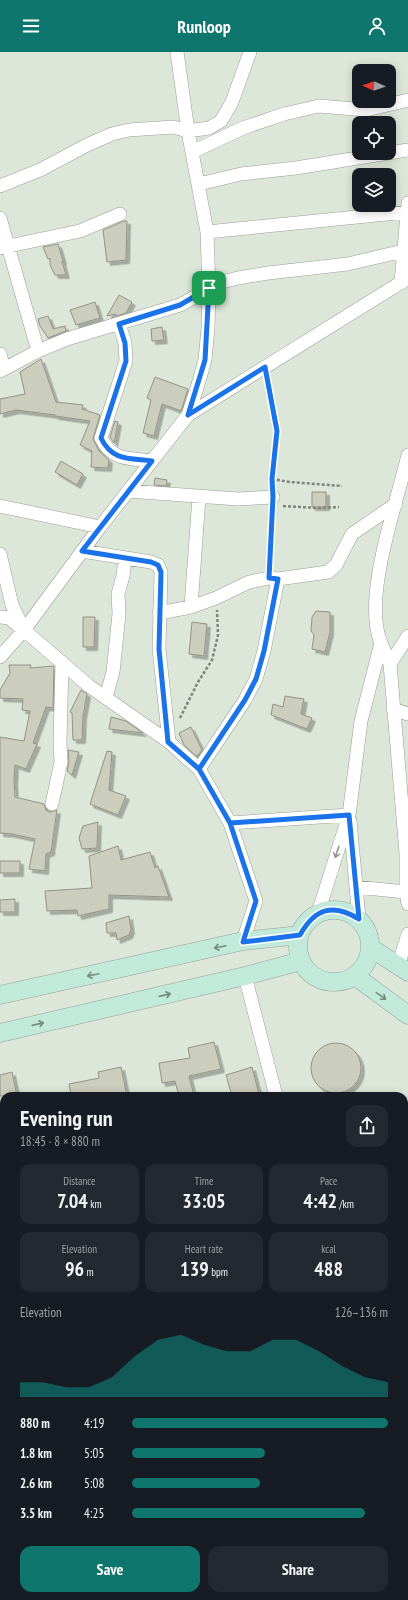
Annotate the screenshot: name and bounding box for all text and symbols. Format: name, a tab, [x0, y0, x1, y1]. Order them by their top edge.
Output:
icon: menu	[20, 15, 42, 37]
text: Runloop	[177, 15, 231, 38]
icon: person	[366, 15, 388, 37]
north arrow	[352, 64, 396, 108]
map controls	[352, 64, 396, 212]
button: locate	[352, 116, 396, 160]
button: layers	[352, 168, 396, 212]
pin	[192, 271, 226, 305]
icon: arrive	[198, 277, 220, 299]
one-way arrow	[333, 846, 341, 858]
one-way arrow	[214, 943, 227, 951]
one-way arrow	[87, 971, 100, 979]
one-way arrow	[158, 991, 171, 998]
one-way arrow	[376, 992, 387, 1000]
one-way arrow	[31, 1020, 44, 1028]
text: Evening run	[20, 1104, 113, 1132]
button: share	[346, 1105, 388, 1147]
text: 18:45 · 8 × 880 m	[20, 1133, 100, 1150]
text: Distance	[63, 1174, 96, 1188]
text: Time	[194, 1174, 214, 1188]
text: Pace	[320, 1174, 337, 1188]
text: 7.04	[57, 1188, 88, 1214]
text: 33:05	[182, 1188, 226, 1214]
text: 4:42	[303, 1188, 337, 1214]
text: km	[88, 1197, 102, 1211]
text: /km	[337, 1197, 354, 1211]
text: Elevation	[62, 1242, 97, 1256]
text: Heart rate	[185, 1242, 223, 1256]
text: kcal	[321, 1242, 336, 1256]
text: 96	[65, 1256, 84, 1282]
text: 139	[180, 1256, 209, 1282]
text: 488	[314, 1256, 343, 1282]
text: m	[84, 1265, 94, 1279]
text: bpm	[209, 1265, 228, 1279]
text: Elevation	[20, 1304, 62, 1321]
text: 126–136 m	[335, 1304, 388, 1321]
text: 880 m	[20, 1415, 50, 1432]
text: 4:19	[84, 1415, 104, 1432]
text: 1.8 km	[20, 1445, 52, 1462]
text: 5:05	[84, 1445, 104, 1462]
text: 2.6 km	[20, 1475, 52, 1492]
text: 5:08	[84, 1475, 104, 1492]
text: 3.5 km	[20, 1505, 52, 1522]
text: 4:25	[84, 1505, 104, 1522]
button: Save	[20, 1546, 200, 1592]
button: Share	[208, 1546, 388, 1592]

